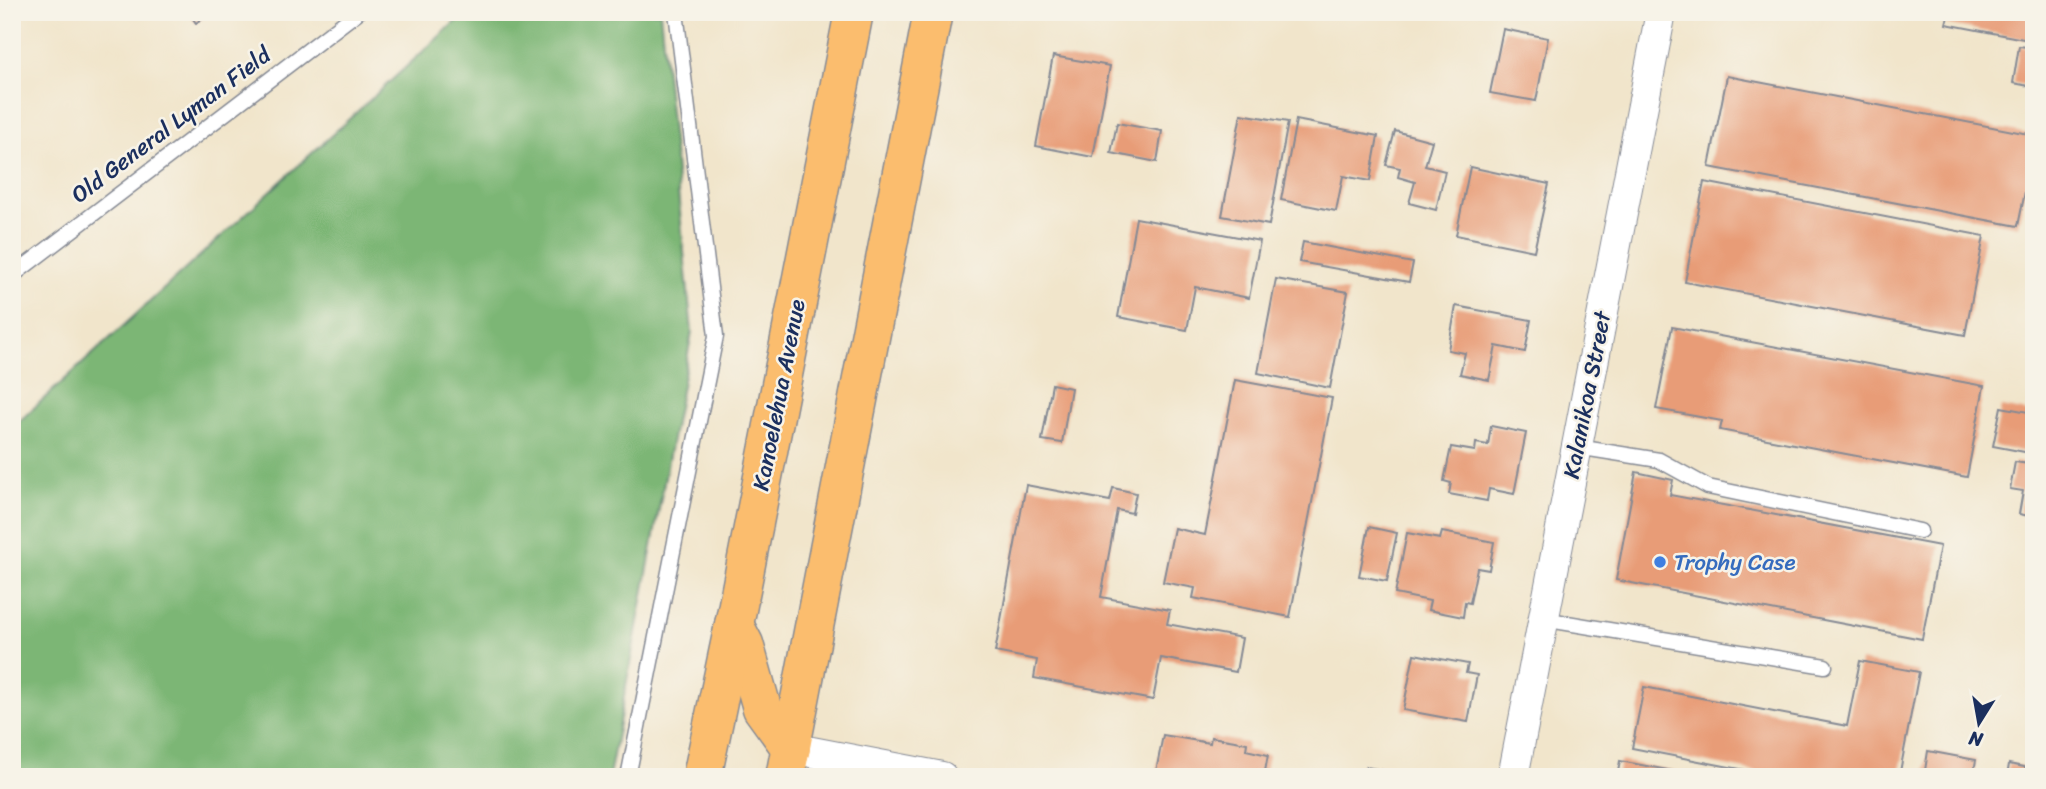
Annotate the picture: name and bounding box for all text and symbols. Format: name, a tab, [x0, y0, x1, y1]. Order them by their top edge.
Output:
street label: Old General Lyman Field	[62, 35, 282, 214]
street label: Kanoelehua Avenue	[740, 296, 818, 494]
street label: Kalanikoa Street	[1551, 306, 1624, 482]
place label: Trophy Case	[1674, 542, 1796, 583]
marker: Trophy Case	[1652, 554, 1668, 570]
north arrow	[1944, 688, 2014, 758]
text: N	[1965, 722, 1986, 757]

